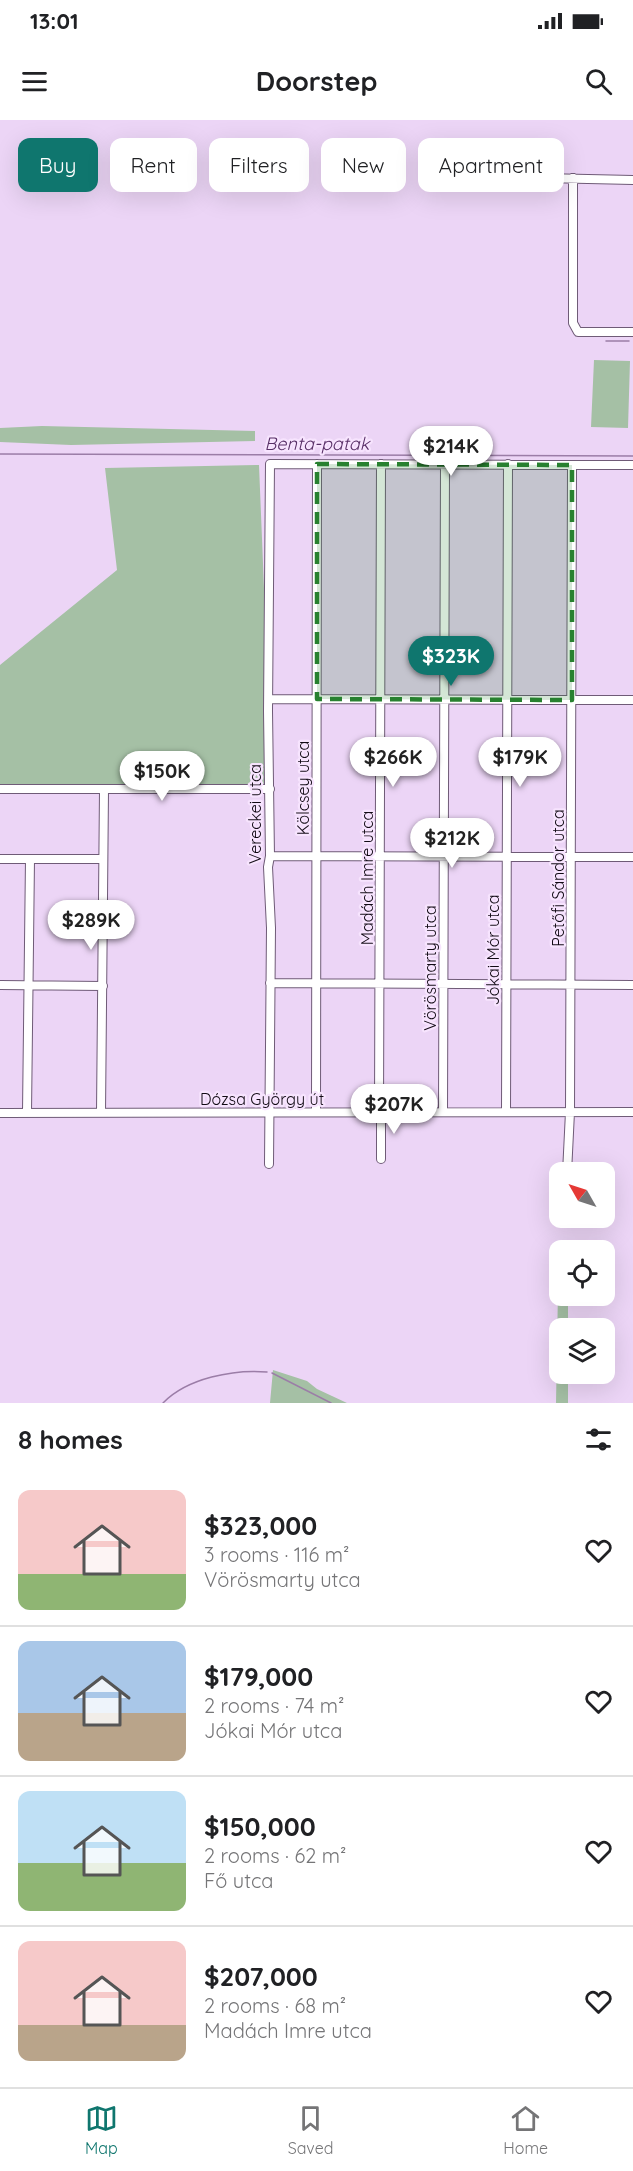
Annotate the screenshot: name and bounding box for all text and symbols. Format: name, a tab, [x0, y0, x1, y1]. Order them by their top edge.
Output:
text: 13:01	[30, 7, 78, 35]
text: Doorstep	[256, 64, 377, 98]
icon: menu	[18, 65, 51, 98]
icon: search	[582, 65, 615, 98]
chip: Buy	[18, 138, 98, 192]
chip: Rent	[110, 138, 197, 192]
chip: Filters	[209, 138, 309, 192]
chip: New	[321, 138, 406, 192]
chip: Apartment	[418, 138, 564, 192]
pin: $214K	[409, 426, 493, 477]
water label: Benta-patak	[265, 432, 371, 455]
text: $214K	[423, 433, 479, 458]
pin: $323K	[409, 636, 493, 687]
text: $323K	[422, 643, 480, 668]
pin: $266K	[351, 737, 435, 788]
pin: $179K	[478, 737, 562, 788]
street label: Kölcsey utca	[293, 741, 313, 835]
text: $266K	[364, 744, 422, 769]
text: $179K	[492, 744, 548, 769]
pin: $150K	[120, 751, 204, 802]
text: $150K	[134, 758, 190, 783]
street label: Vereckei utca	[245, 764, 265, 864]
street label: Petőfi Sándor utca	[548, 809, 568, 947]
street label: Madách Imre utca	[357, 811, 377, 945]
pin: $212K	[410, 818, 494, 869]
text: $212K	[424, 825, 480, 850]
street label: Jókai Mór utca	[483, 895, 503, 1005]
pin: $289K	[49, 900, 133, 951]
street label: Vörösmarty utca	[420, 905, 440, 1031]
text: $289K	[62, 907, 120, 932]
pin: $207K	[352, 1084, 436, 1135]
street label: Dózsa György út	[200, 1089, 324, 1109]
text: $207K	[365, 1091, 423, 1116]
north arrow	[549, 1162, 615, 1228]
map controls	[549, 1162, 615, 1384]
button: locate	[549, 1240, 615, 1306]
button: layers	[549, 1318, 615, 1384]
text: 8 homes	[18, 1423, 123, 1456]
icon: filters	[582, 1423, 615, 1456]
text: $323,000	[204, 1509, 317, 1542]
icon: home	[66, 1514, 138, 1586]
icon: heart	[582, 1534, 615, 1567]
text: 3 rooms · 116 m²	[204, 1542, 349, 1567]
text: Vörösmarty utca	[204, 1567, 361, 1592]
text: $179,000	[204, 1660, 313, 1693]
icon: home	[66, 1665, 138, 1737]
icon: heart	[582, 1685, 615, 1718]
text: 2 rooms · 74 m²	[204, 1693, 344, 1718]
text: Jókai Mór utca	[204, 1718, 342, 1743]
text: $150,000	[204, 1810, 316, 1843]
icon: home	[66, 1815, 138, 1887]
icon: heart	[582, 1835, 615, 1868]
text: 2 rooms · 62 m²	[204, 1843, 346, 1868]
text: Fő utca	[204, 1868, 273, 1893]
text: $207,000	[204, 1960, 318, 1993]
icon: home	[66, 1965, 138, 2037]
icon: heart	[582, 1985, 615, 2018]
text: 2 rooms · 68 m²	[204, 1993, 346, 2018]
text: Madách Imre utca	[204, 2018, 372, 2043]
tab: Map	[85, 2102, 118, 2158]
tab: Saved	[288, 2102, 333, 2158]
tab: Home	[503, 2102, 548, 2158]

